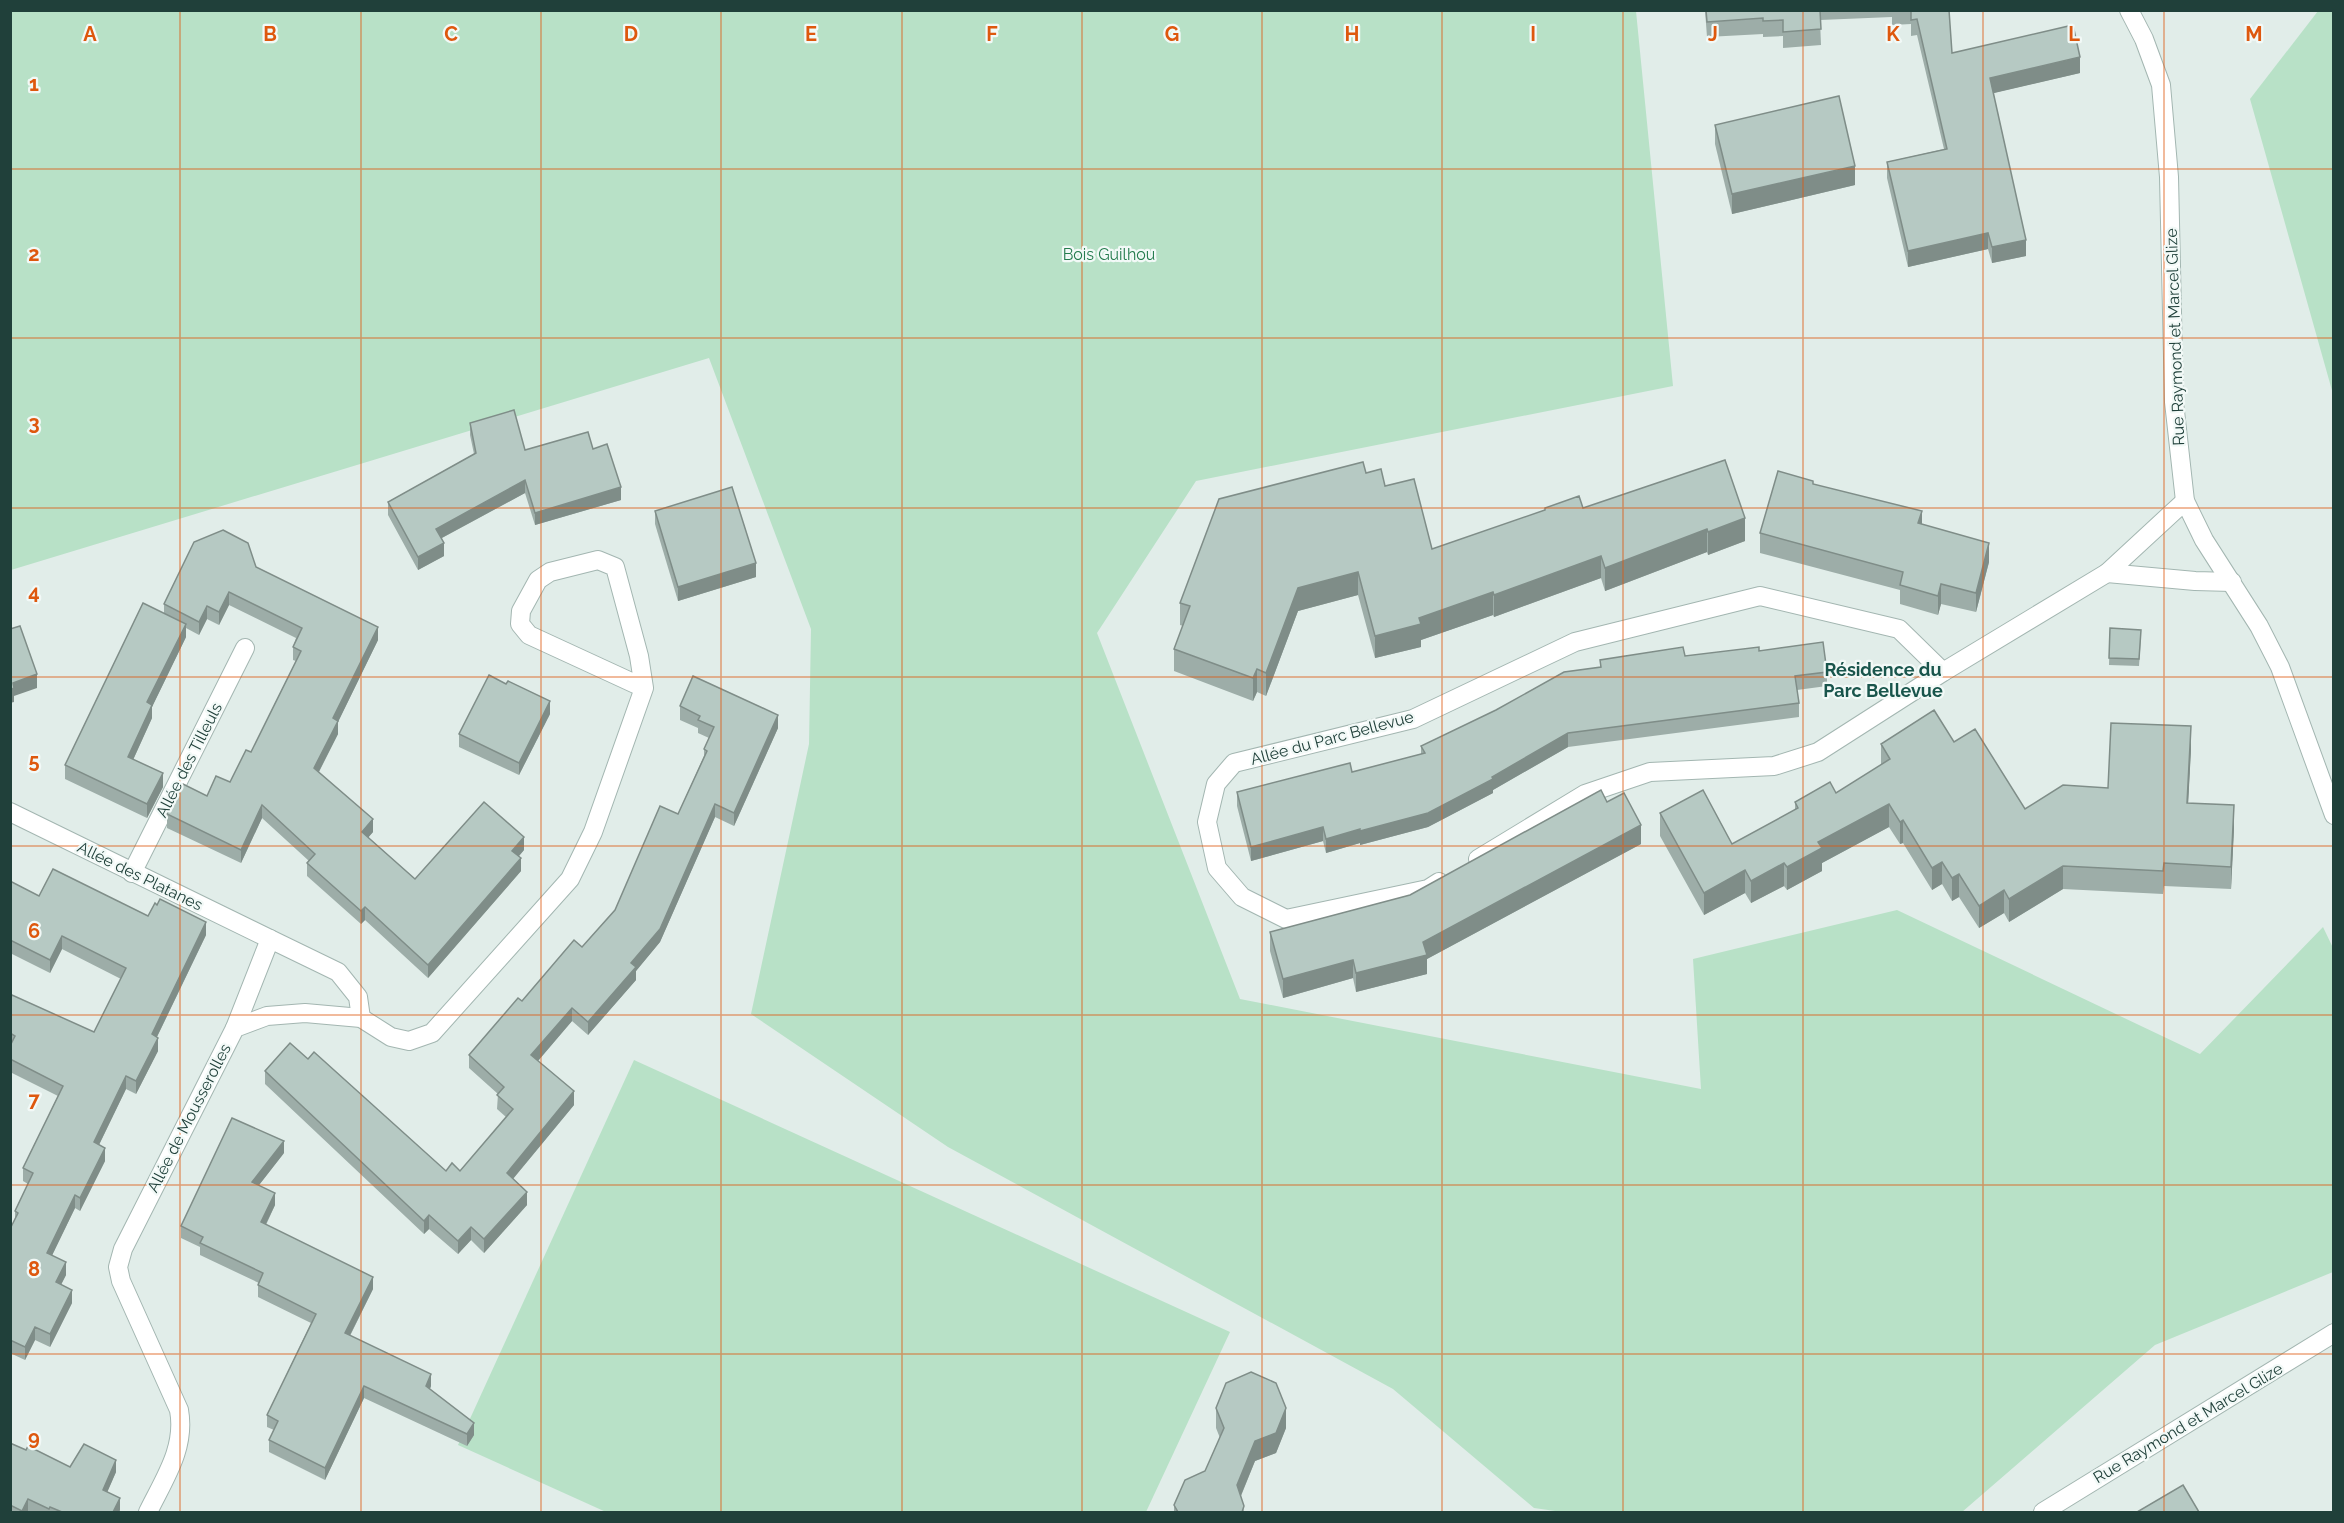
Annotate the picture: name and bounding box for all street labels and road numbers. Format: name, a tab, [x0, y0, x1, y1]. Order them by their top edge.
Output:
street label: Rue Raymond et Marcel Glize	[2162, 228, 2188, 446]
street label: Allée des Tilleuls	[152, 699, 226, 820]
street label: Allée du Parc Bellevue	[1248, 707, 1416, 769]
street label: Allée des Platanes	[74, 837, 206, 915]
street label: Allée de Mousserolles	[143, 1040, 235, 1196]
street label: Rue Raymond et Marcel Glize	[2090, 1359, 2286, 1487]

